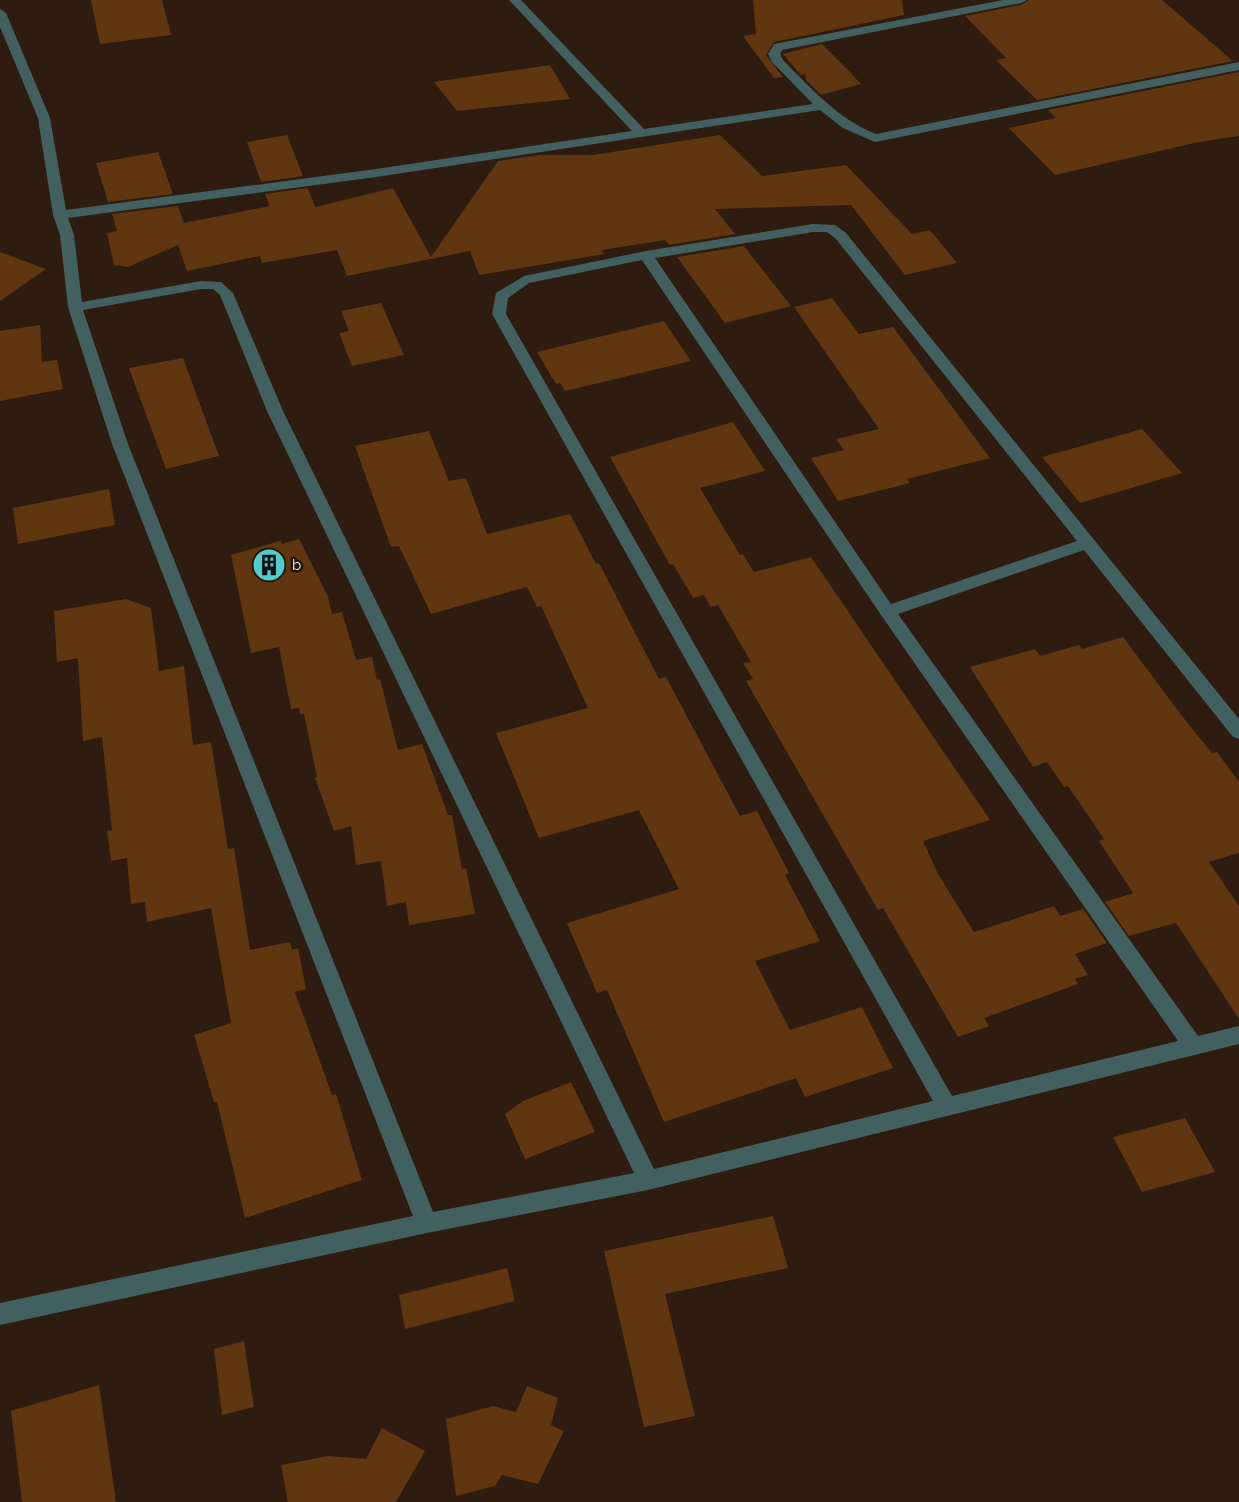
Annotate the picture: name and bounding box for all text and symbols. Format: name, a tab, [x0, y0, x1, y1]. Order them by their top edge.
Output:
building icon: b	[251, 547, 287, 583]
place label: b	[292, 556, 301, 574]

